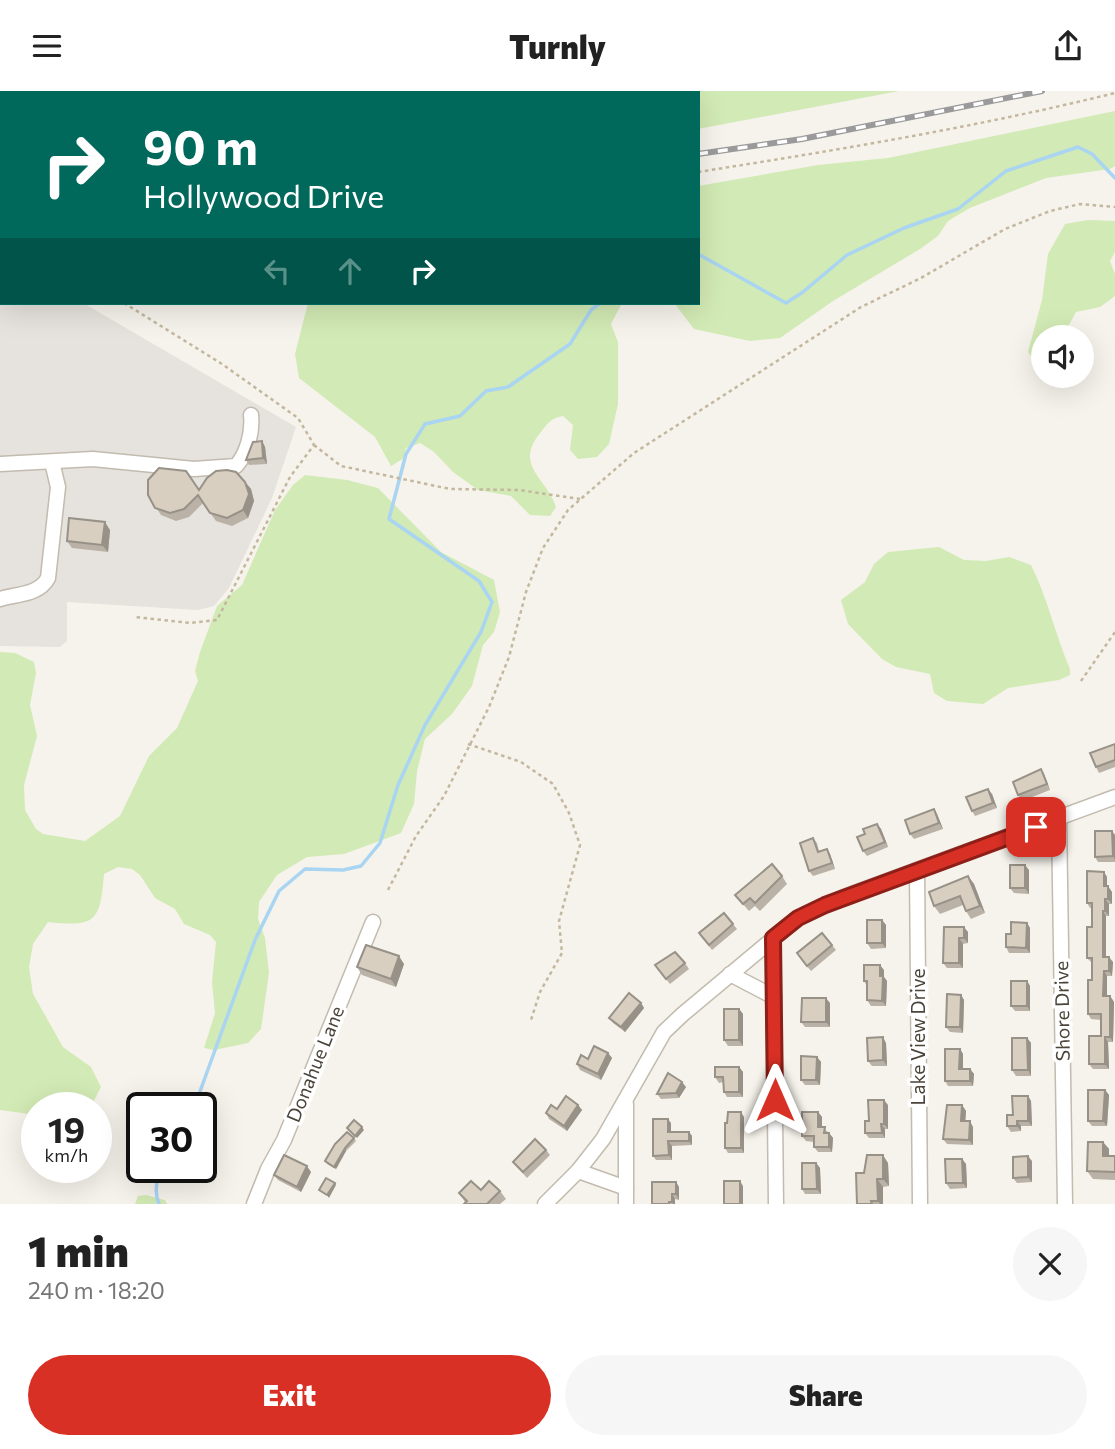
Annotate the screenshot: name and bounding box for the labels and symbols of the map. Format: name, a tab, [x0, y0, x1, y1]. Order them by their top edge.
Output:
pin	[1006, 797, 1066, 857]
street label: Shore Drive	[1049, 961, 1074, 1061]
street label: Lake View Drive	[906, 969, 929, 1105]
street label: Donahue Lane	[281, 1002, 348, 1125]
position arrow	[738, 1063, 812, 1137]
speed limit sign: 30	[126, 1092, 217, 1183]

